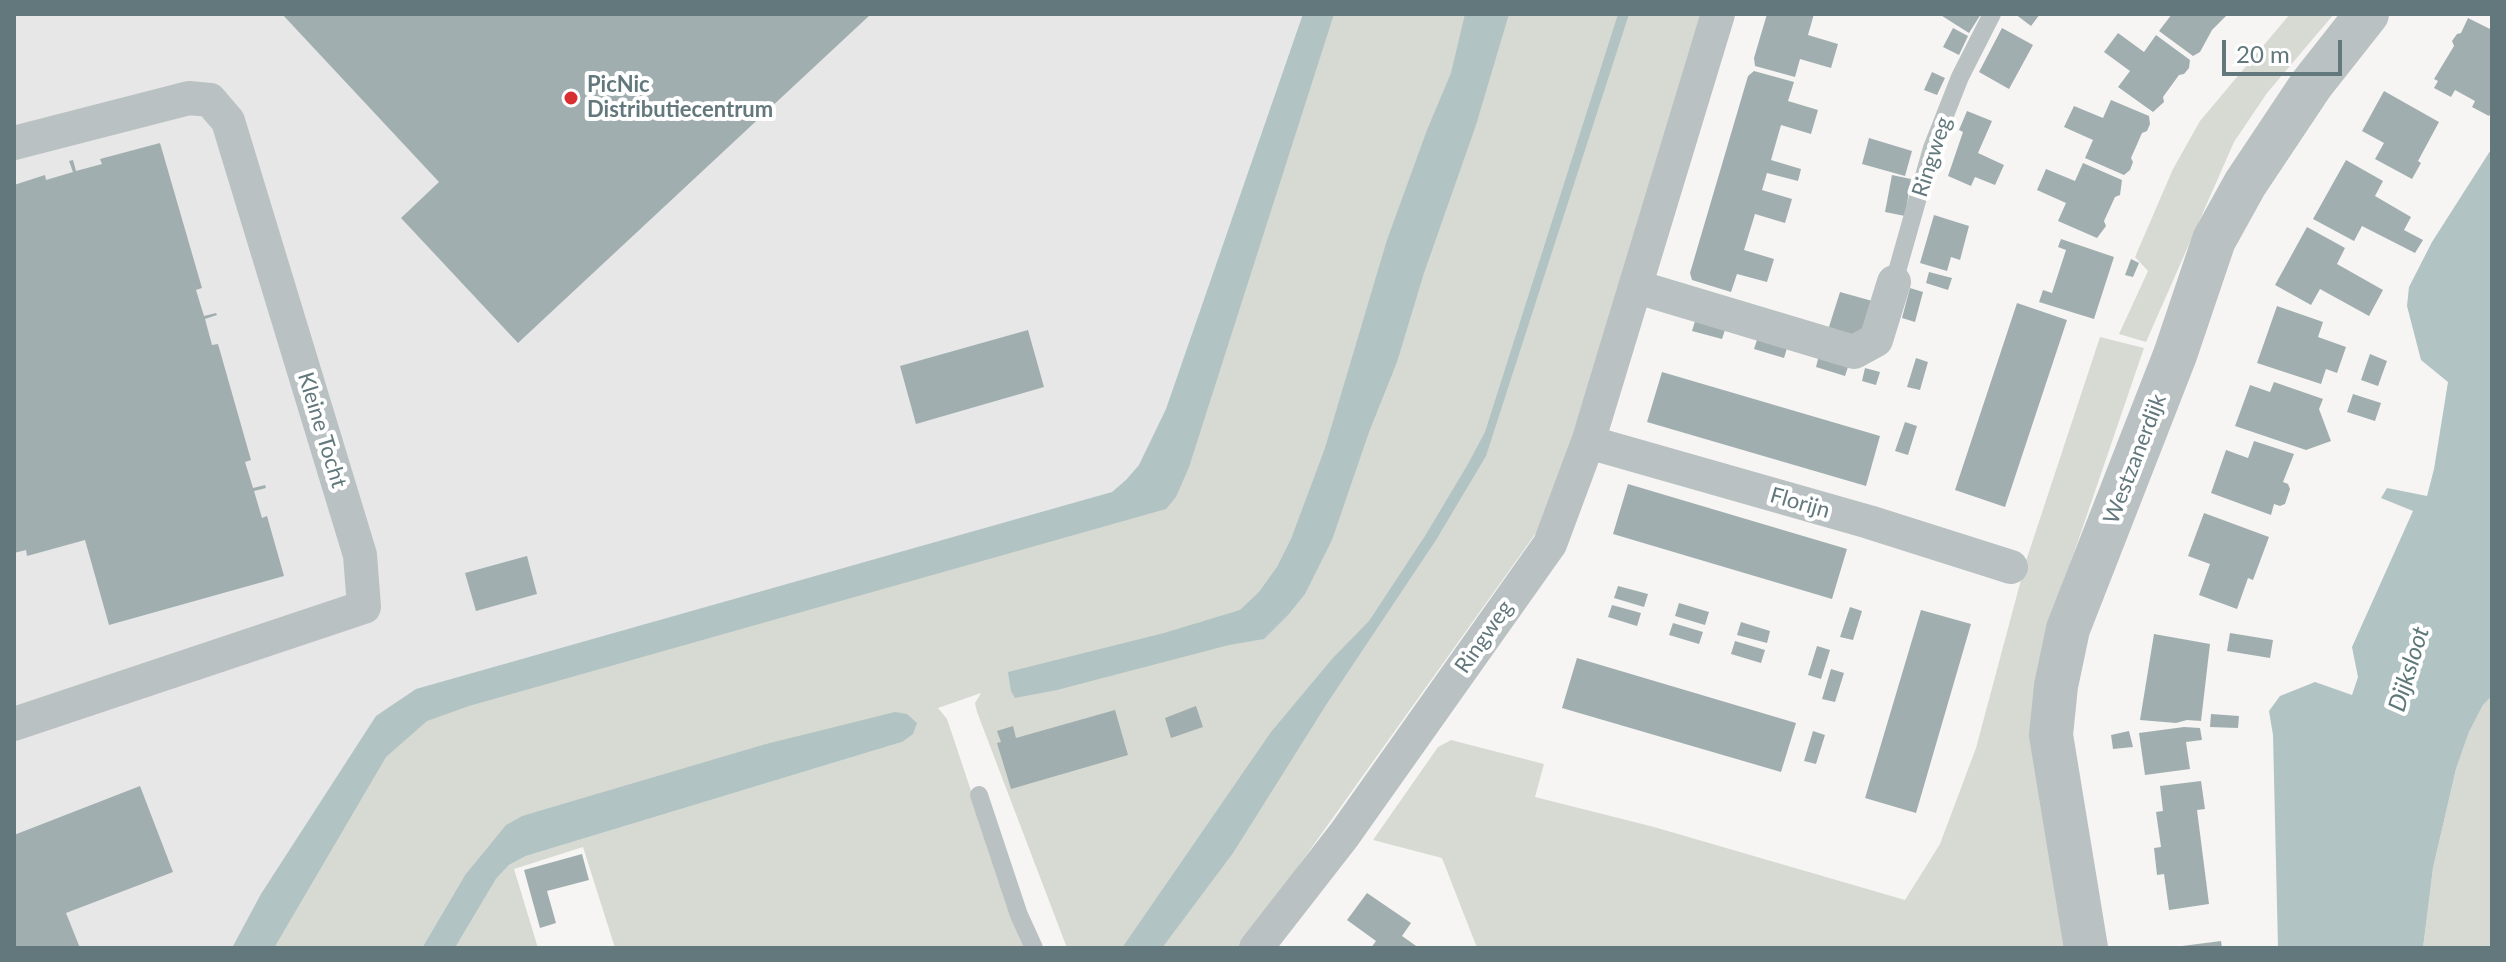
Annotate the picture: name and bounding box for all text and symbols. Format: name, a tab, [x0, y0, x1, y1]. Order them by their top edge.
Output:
scale bar	[2226, 24, 2346, 74]
text: 20 m	[2236, 39, 2290, 68]
place label: PicNic Distributiecentrum	[587, 72, 773, 124]
marker: PicNic Distributiecentrum	[562, 89, 580, 107]
street label: Ringweg	[1907, 114, 1957, 200]
street label: Kleine Tocht	[292, 369, 352, 491]
street label: Westzanerdijk	[2098, 390, 2172, 528]
street label: Florijn	[1767, 482, 1833, 524]
street label: Ringweg	[1449, 596, 1519, 678]
water label: Dijksloot	[2382, 623, 2436, 715]

